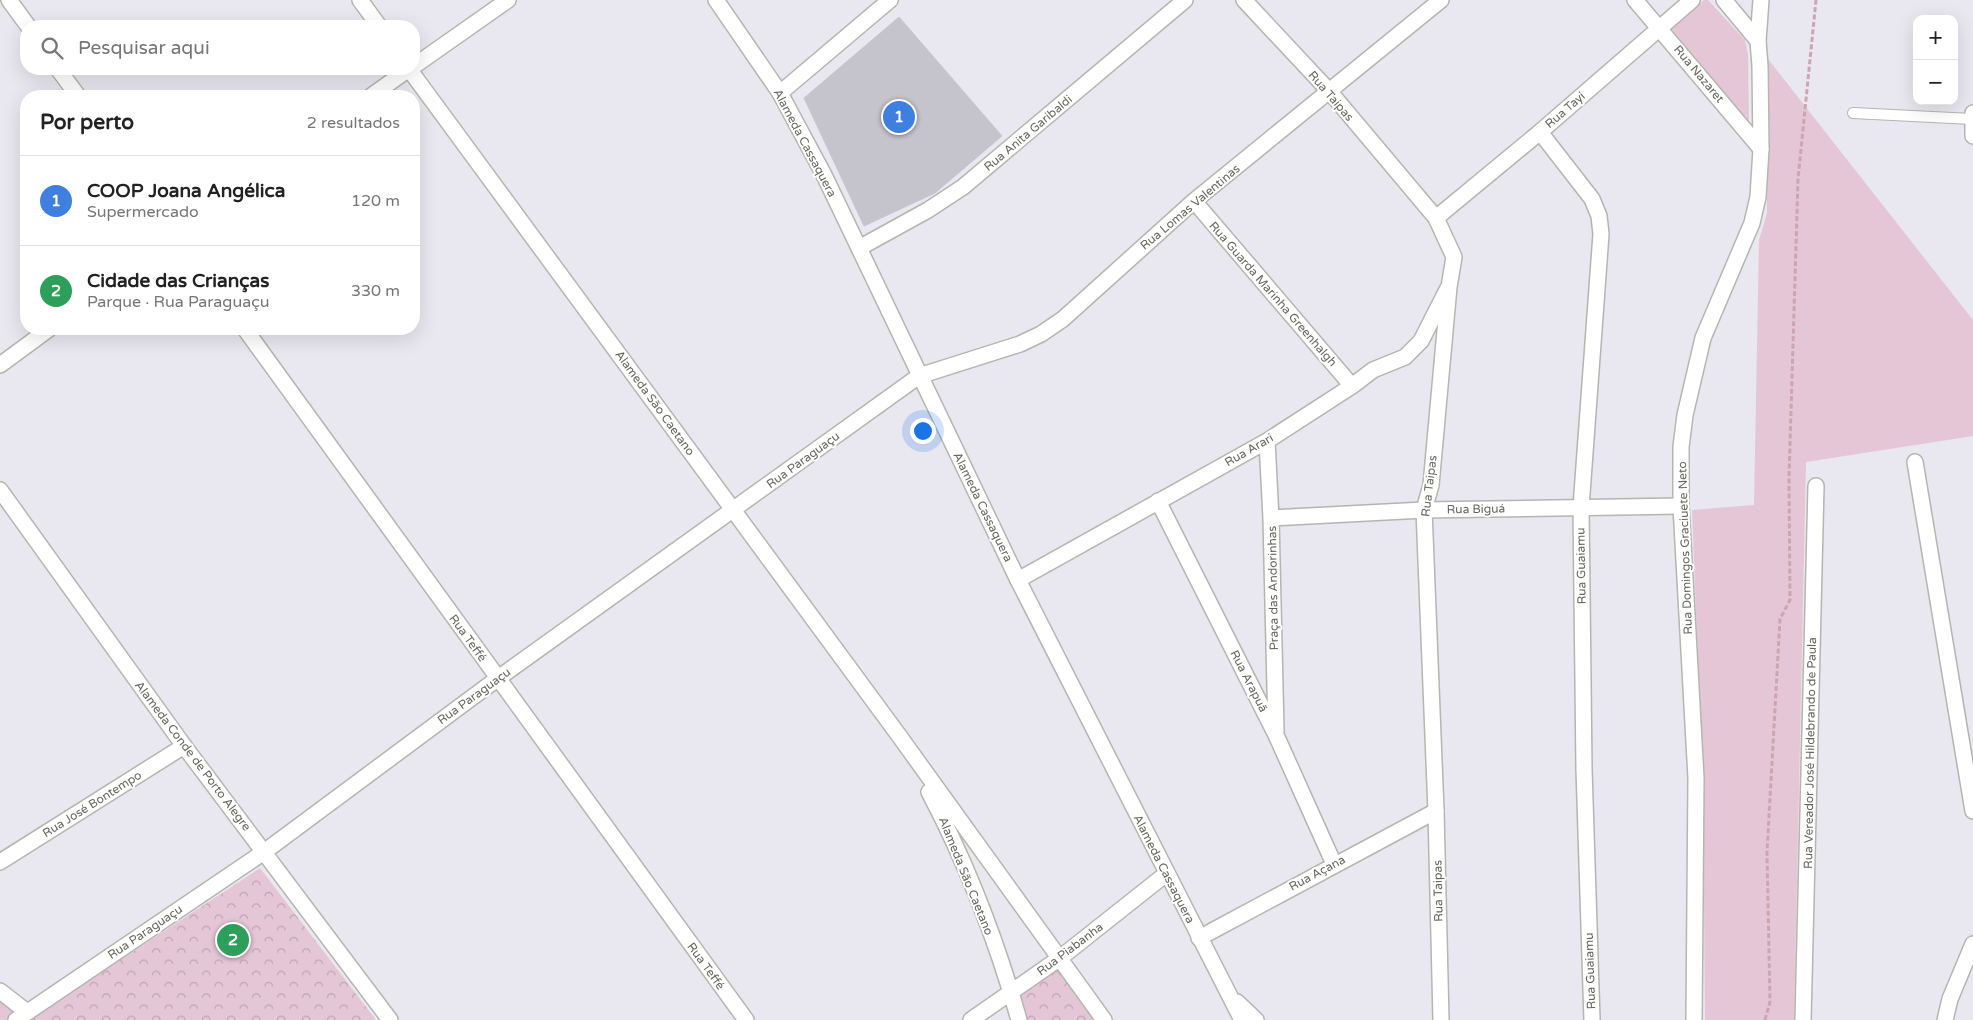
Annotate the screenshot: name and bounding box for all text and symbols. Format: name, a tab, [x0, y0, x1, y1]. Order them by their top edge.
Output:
map controls	[1913, 15, 1958, 105]
button: +	[1913, 15, 1958, 60]
search box	[20, 20, 420, 75]
icon: search	[38, 34, 66, 62]
text: Pesquisar aqui	[78, 37, 210, 59]
street label: Rua Nazaret	[1671, 42, 1727, 106]
button: −	[1913, 60, 1958, 105]
street label: Rua Taipas	[1305, 68, 1357, 124]
street label: Alameda Cassaquera	[771, 87, 839, 199]
street label: Rua Tayi	[1542, 89, 1588, 131]
street label: Rua Anita Garibaldi	[981, 92, 1075, 174]
pin: 1	[883, 98, 915, 136]
text: Por perto	[40, 110, 134, 135]
text: 2 resultados	[307, 113, 400, 133]
street label: Rua Lomas Valentinas	[1138, 161, 1243, 253]
text: COOP Joana Angélica	[87, 180, 285, 202]
text: 1	[51, 191, 61, 211]
text: 120 m	[351, 191, 400, 211]
text: Supermercado	[87, 202, 199, 222]
street label: Rua Guarda Marinha Greenhalgh	[1206, 219, 1340, 369]
text: Cidade das Crianças	[87, 270, 269, 292]
text: 2	[51, 281, 61, 301]
text: 330 m	[351, 281, 400, 301]
text: Parque · Rua Paraguaçu	[87, 292, 269, 312]
street label: Alameda São Caetano	[612, 348, 698, 458]
your location	[910, 418, 936, 444]
street label: Rua Paraguaçu	[764, 429, 842, 491]
street label: Rua Arari	[1222, 431, 1276, 469]
street label: Alameda Cassaquera	[950, 450, 1016, 564]
street label: Rua Taipas	[1418, 454, 1440, 518]
street label: Rua Domingos Graciuete Neto	[1675, 461, 1695, 635]
street label: Rua Biguá	[1447, 501, 1505, 517]
street label: Praça das Andorinhas	[1265, 525, 1281, 650]
street label: Rua Guaiamu	[1573, 527, 1589, 605]
street label: Rua Teffé	[446, 612, 490, 664]
street label: Rua Vereador José Hildebrando de Paula	[1801, 637, 1819, 869]
street label: Rua Arapuã	[1227, 648, 1271, 714]
street label: Rua Paraguaçu	[435, 665, 513, 727]
street label: Alameda Conde de Porto Alegre	[132, 678, 254, 834]
street label: Rua José Bontempo	[40, 768, 144, 840]
street label: Alameda Cassaquera	[1130, 812, 1198, 926]
street label: Alameda São Caetano	[936, 815, 996, 937]
street label: Rua Açana	[1286, 852, 1348, 894]
street label: Rua Taipas	[1430, 860, 1446, 922]
street label: Rua Paraguaçu	[105, 902, 185, 962]
street label: Rua Piabanha	[1034, 920, 1106, 978]
pin: 2	[217, 921, 249, 959]
street label: Rua Guaiamu	[1582, 932, 1598, 1010]
street label: Rua Teffé	[684, 940, 728, 992]

